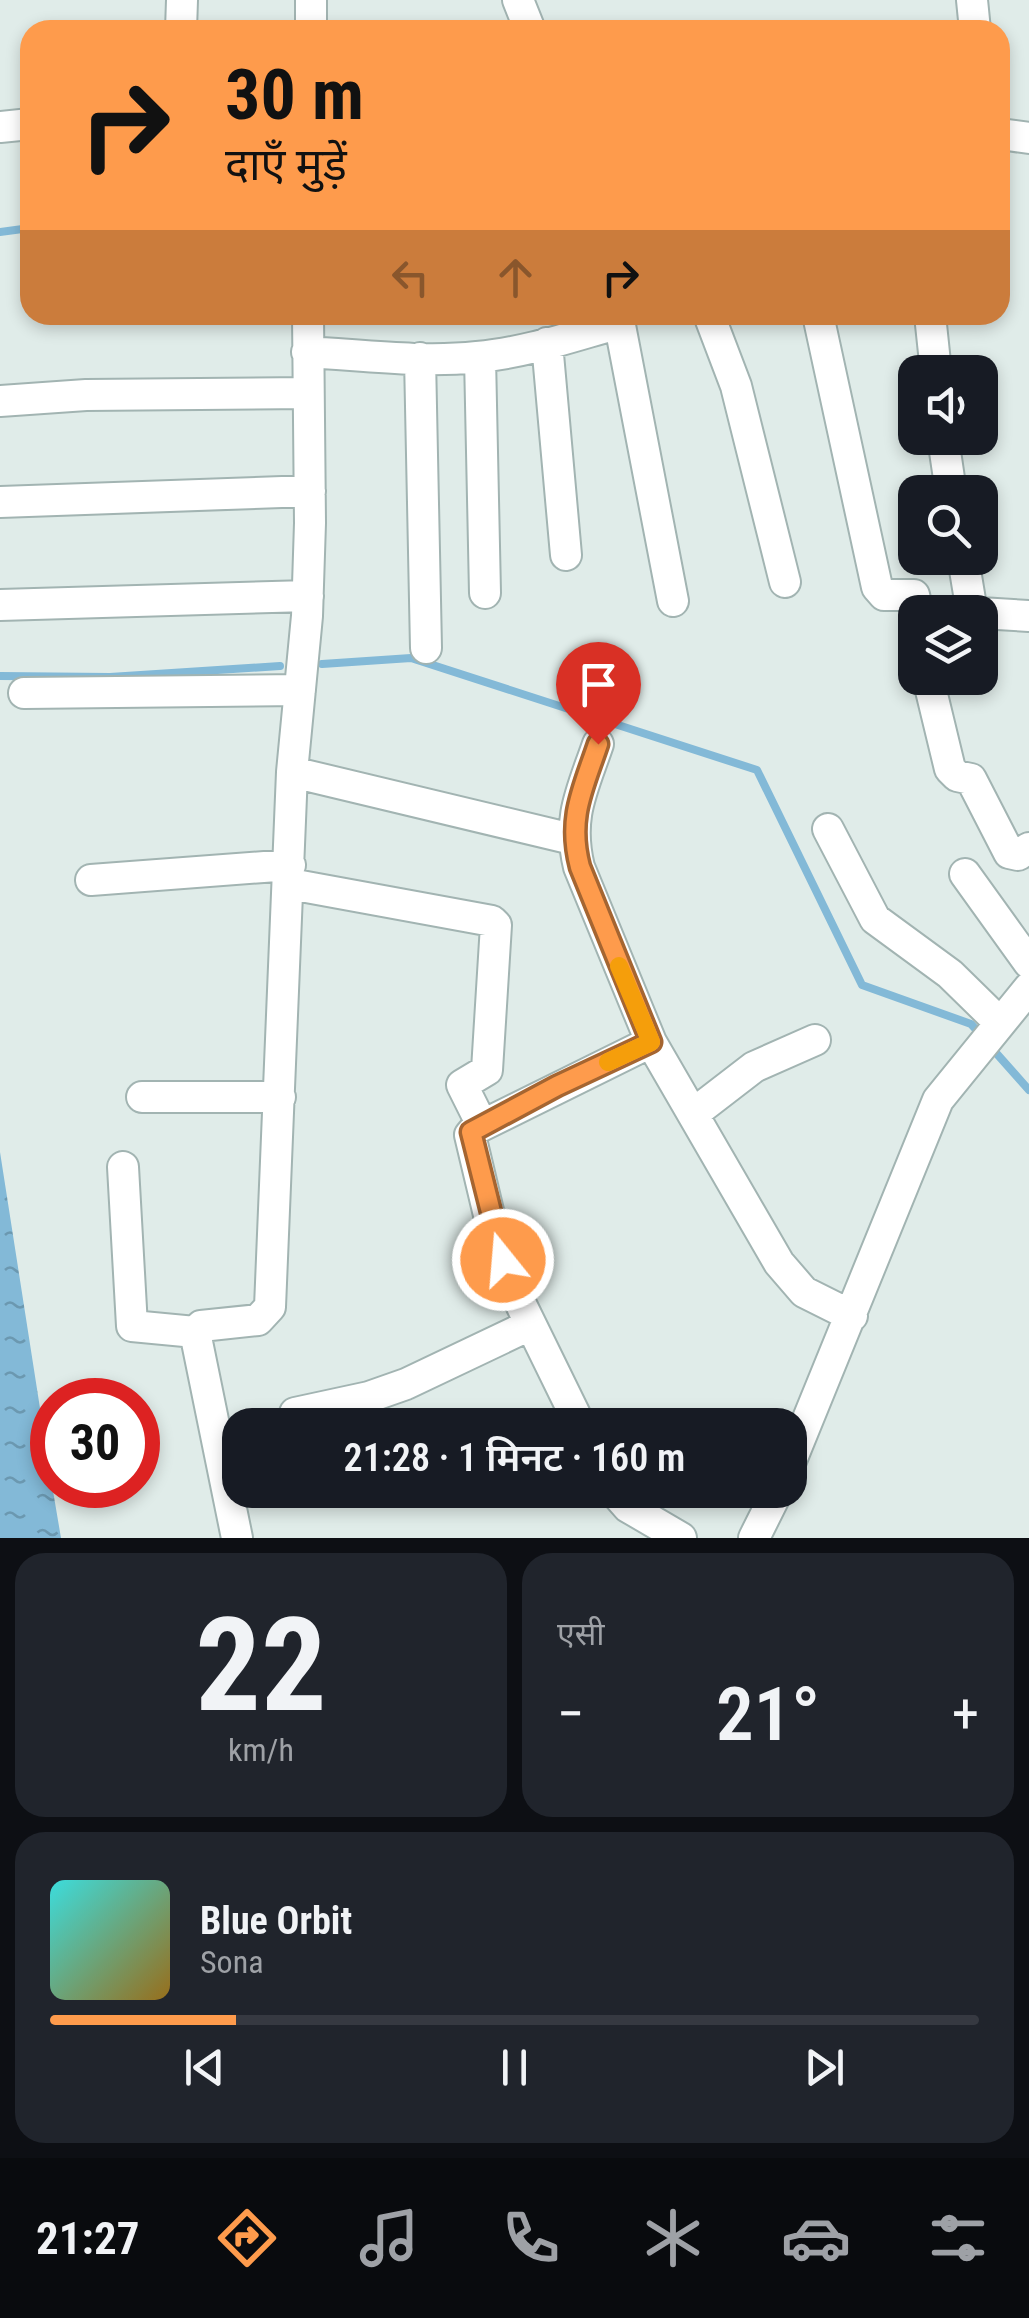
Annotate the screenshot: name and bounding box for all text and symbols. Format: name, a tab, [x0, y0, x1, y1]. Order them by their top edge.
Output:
text: 30 m	[225, 54, 364, 136]
icon: right	[60, 60, 190, 190]
text: दाएँ मुड़ें	[225, 138, 347, 191]
icon: left	[383, 250, 438, 305]
icon: ahead	[488, 250, 543, 305]
icon: right	[593, 250, 648, 305]
map controls	[898, 355, 998, 695]
button: sound	[898, 355, 998, 455]
button: search	[898, 475, 998, 575]
button: layers	[898, 595, 998, 695]
pin	[556, 642, 641, 745]
icon: arrive	[571, 657, 626, 712]
position arrow	[451, 1208, 555, 1312]
speed limit sign: 30	[30, 1378, 160, 1508]
text: 21:28 · 1 मिनट · 160 m	[344, 1436, 685, 1480]
text: 22	[195, 1589, 327, 1742]
text: एसी	[557, 1615, 605, 1653]
text: 21°	[716, 1670, 820, 1758]
text: −	[557, 1682, 585, 1746]
text: +	[952, 1682, 979, 1746]
text: km/h	[228, 1731, 294, 1769]
text: Blue Orbit	[200, 1899, 352, 1943]
text: Sona	[200, 1943, 263, 1981]
icon: previous	[177, 2040, 232, 2095]
icon: pause	[487, 2040, 542, 2095]
icon: next	[797, 2040, 852, 2095]
icon: directions	[212, 2203, 282, 2273]
icon: music	[354, 2203, 424, 2273]
icon: phone	[496, 2203, 566, 2273]
icon: climate	[638, 2203, 708, 2273]
icon: car	[781, 2203, 851, 2273]
icon: filters	[923, 2203, 993, 2273]
text: 21:27	[36, 2212, 139, 2265]

